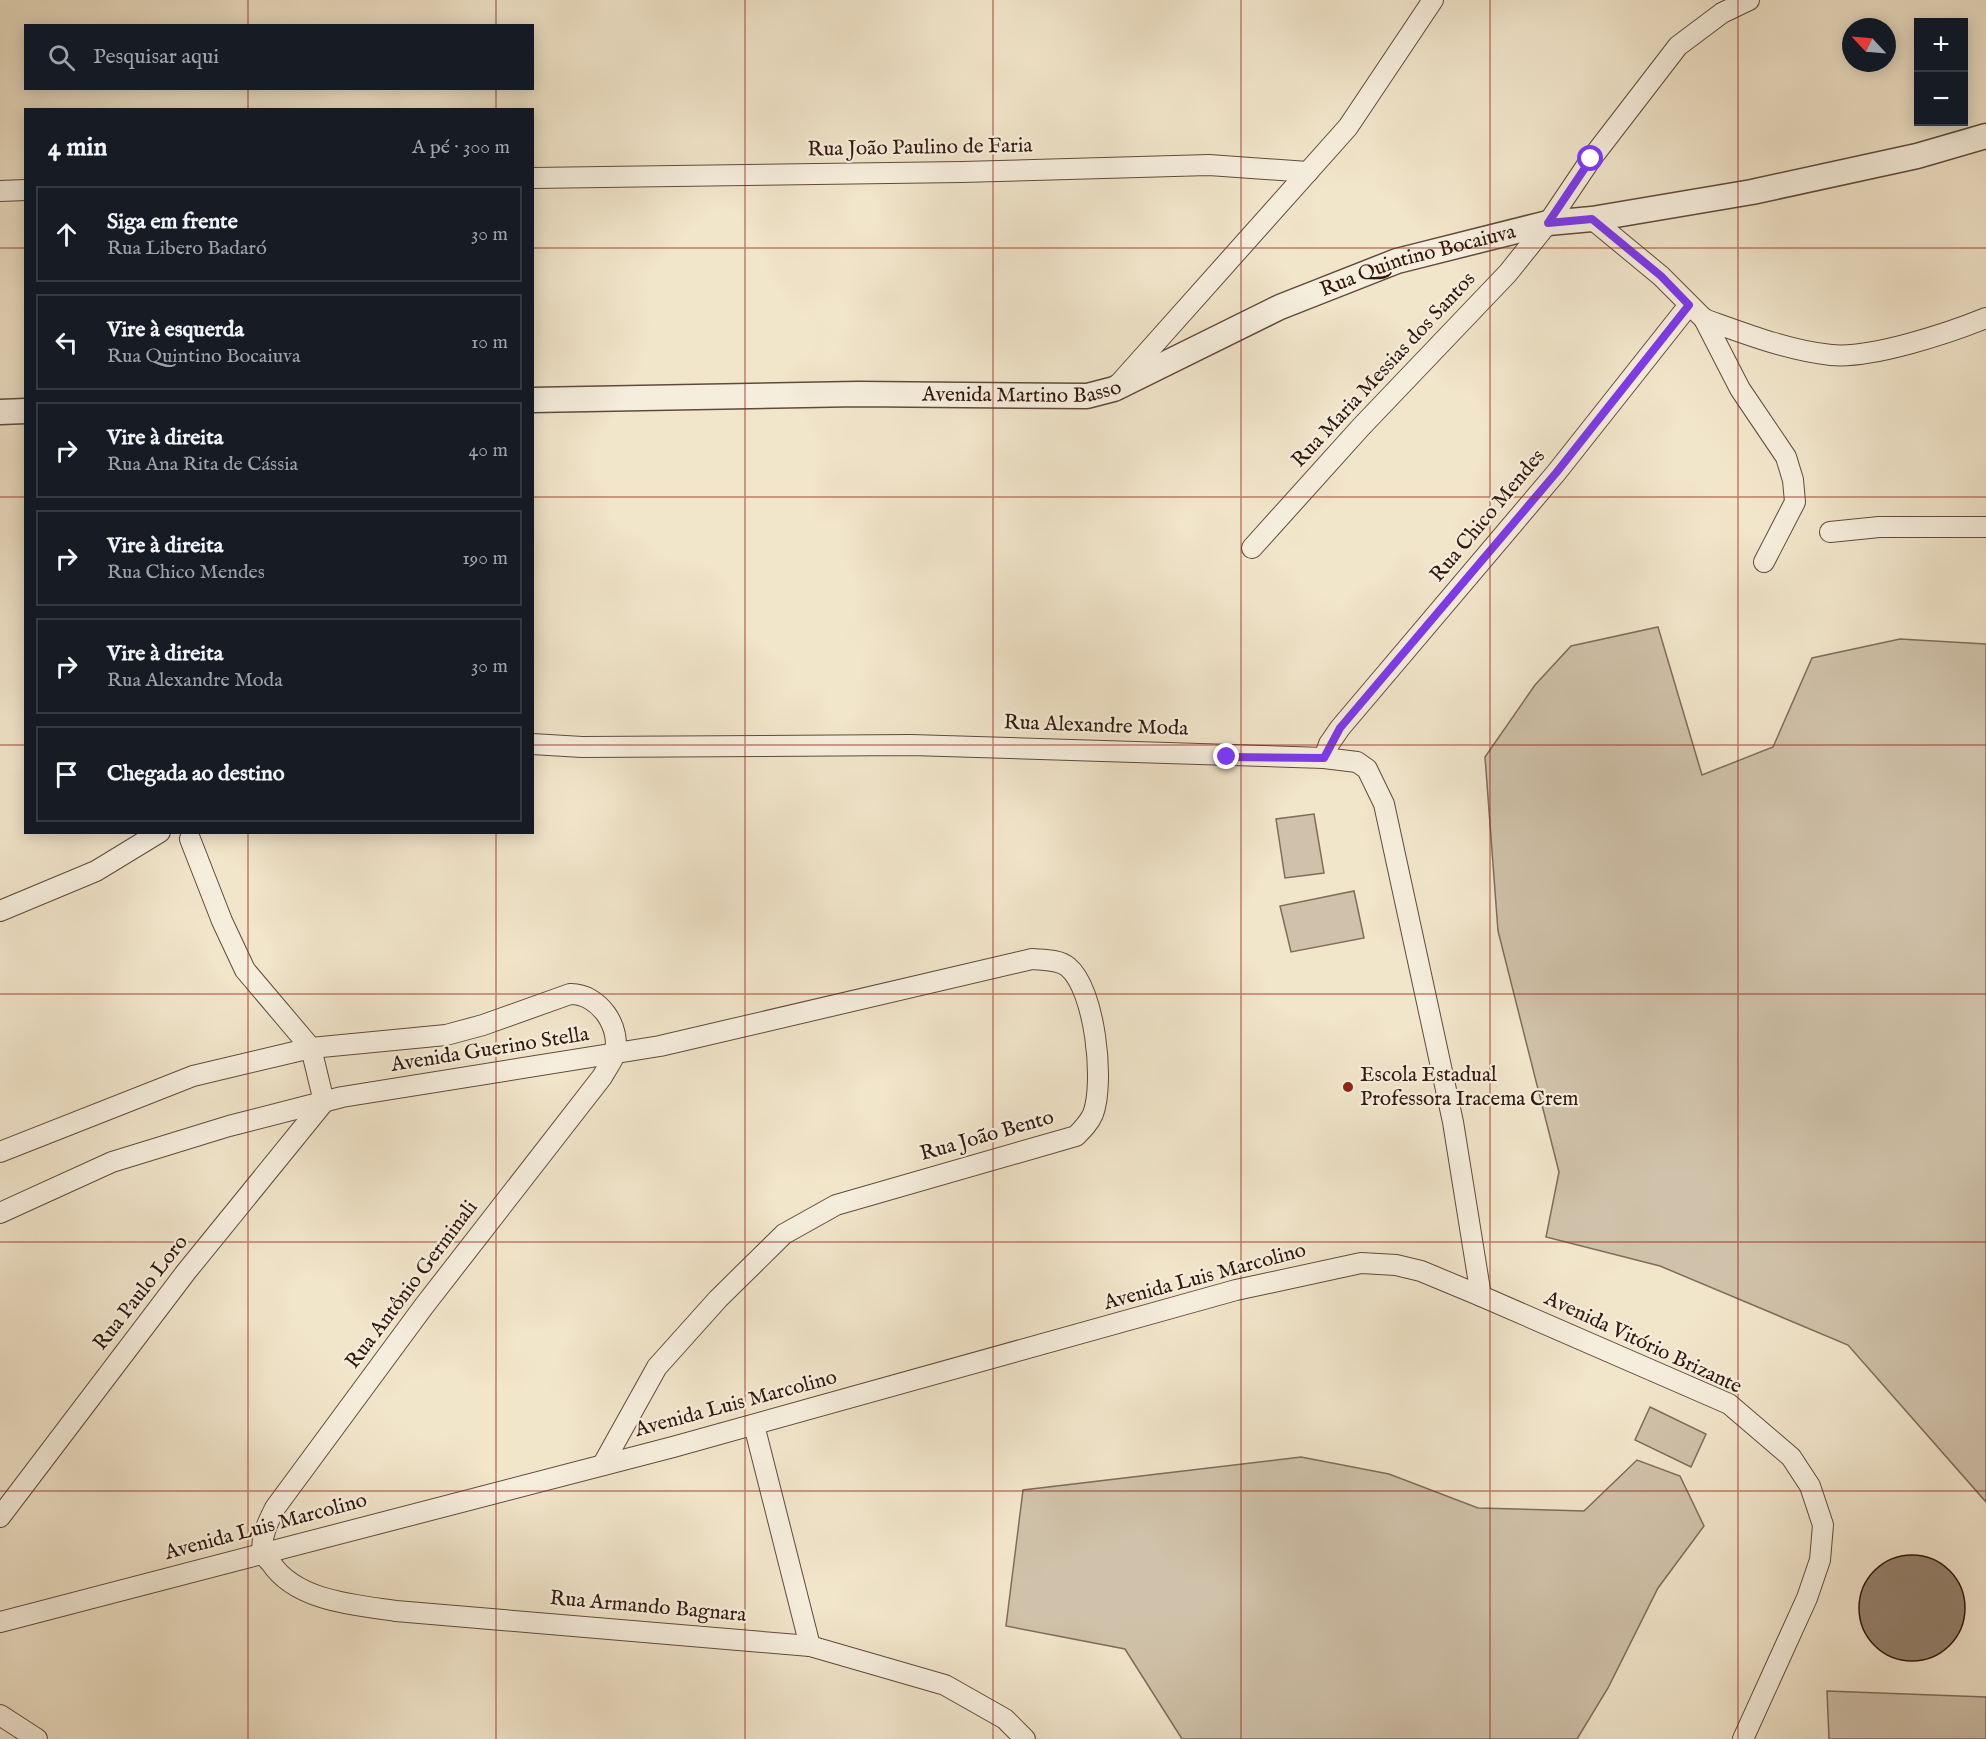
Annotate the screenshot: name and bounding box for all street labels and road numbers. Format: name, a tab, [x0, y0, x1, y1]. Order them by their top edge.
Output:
street label: Rua João Paulino de Faria	[807, 133, 1034, 163]
street label: Rua Quintino Bocaiuva	[1316, 218, 1519, 303]
street label: Rua Maria Messias dos Santos	[1286, 266, 1482, 474]
street label: Avenida Martino Basso	[921, 374, 1126, 409]
street label: Rua Chico Mendes	[1424, 444, 1552, 588]
street label: Rua Alexandre Moda	[1003, 709, 1190, 743]
street label: Avenida Guerino Stella	[388, 1021, 592, 1079]
street label: Rua João Bento	[917, 1104, 1057, 1168]
street label: Rua Antônio Germinali	[340, 1195, 484, 1375]
street label: Rua Paulo Loro	[87, 1230, 195, 1356]
street label: Avenida Luis Marcolino	[1100, 1237, 1309, 1317]
street label: Avenida Vitório Brizante	[1539, 1285, 1746, 1401]
street label: Avenida Luis Marcolino	[631, 1364, 840, 1444]
street label: Avenida Luis Marcolino	[161, 1487, 370, 1567]
street label: Rua Armando Bagnara	[549, 1585, 748, 1629]

